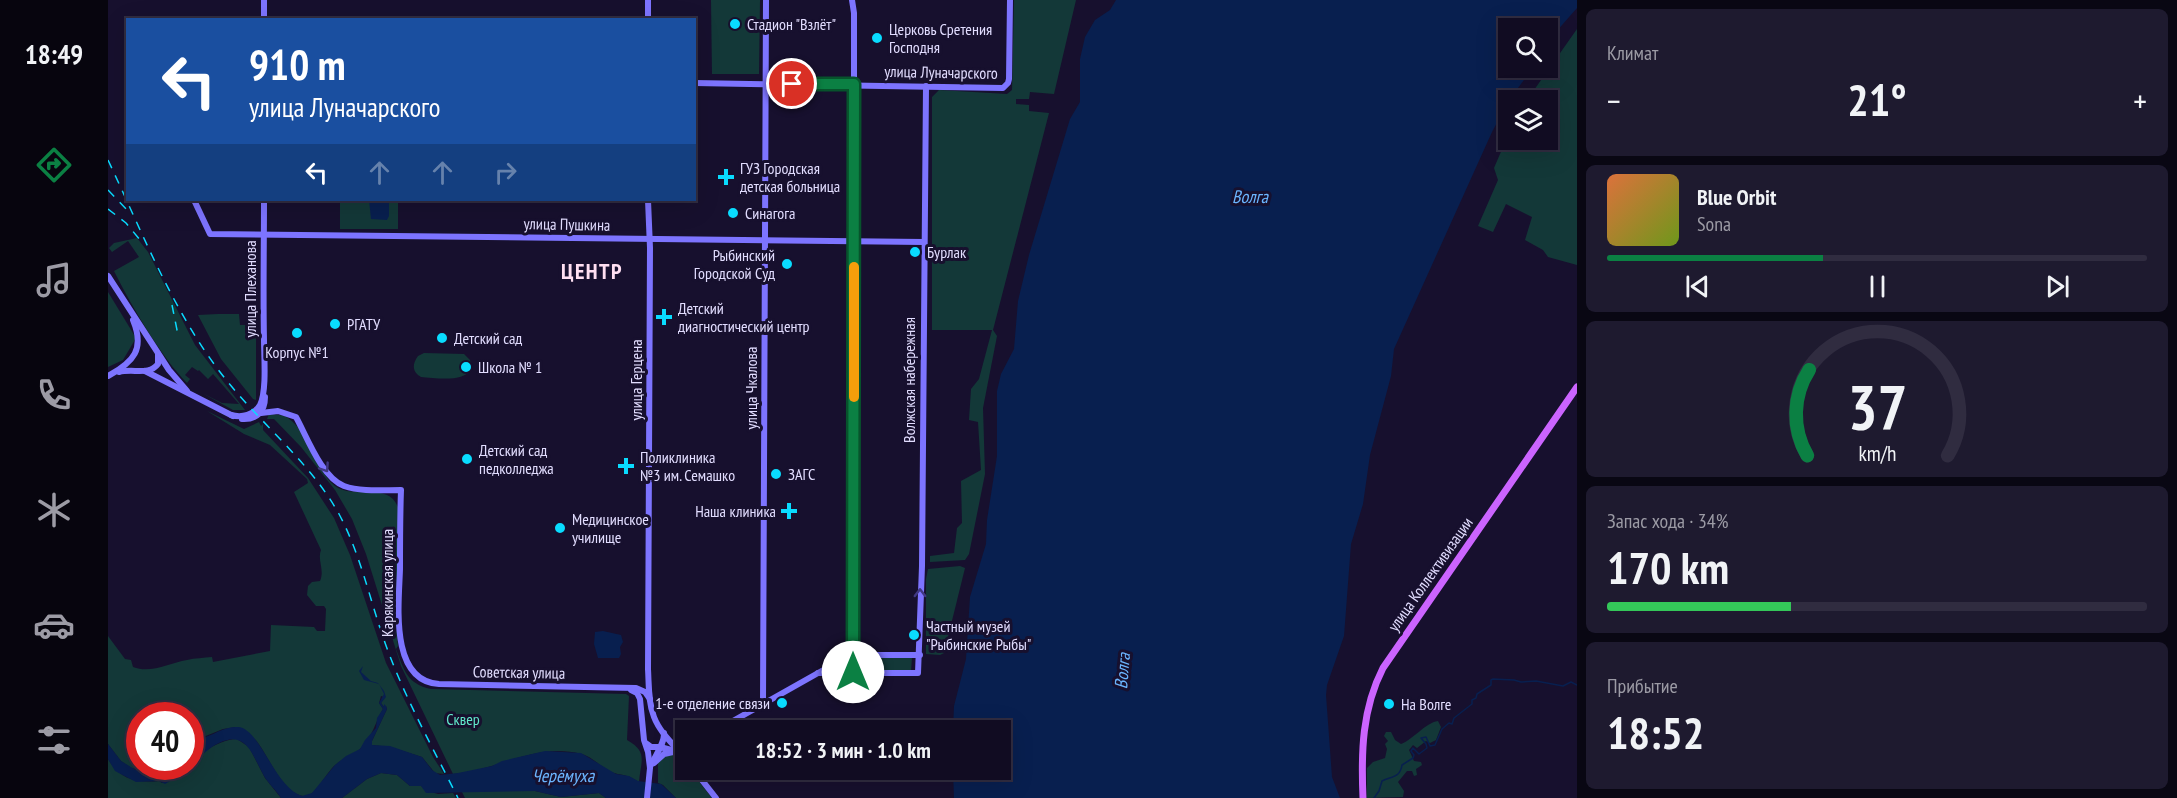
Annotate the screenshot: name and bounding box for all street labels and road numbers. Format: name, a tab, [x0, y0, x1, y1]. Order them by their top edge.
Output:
street label: улица Луначарского	[884, 61, 998, 83]
street label: улица Пушкина	[523, 213, 611, 235]
street label: улица Плеханова	[240, 240, 260, 338]
street label: Волжская набережная	[899, 317, 919, 443]
street label: улица Герцена	[626, 339, 646, 421]
street label: улица Чкалова	[741, 347, 761, 429]
street label: улица Коллективизации	[1383, 513, 1477, 635]
street label: Карякинская улица	[377, 529, 397, 637]
street label: Советская улица	[473, 661, 565, 683]

